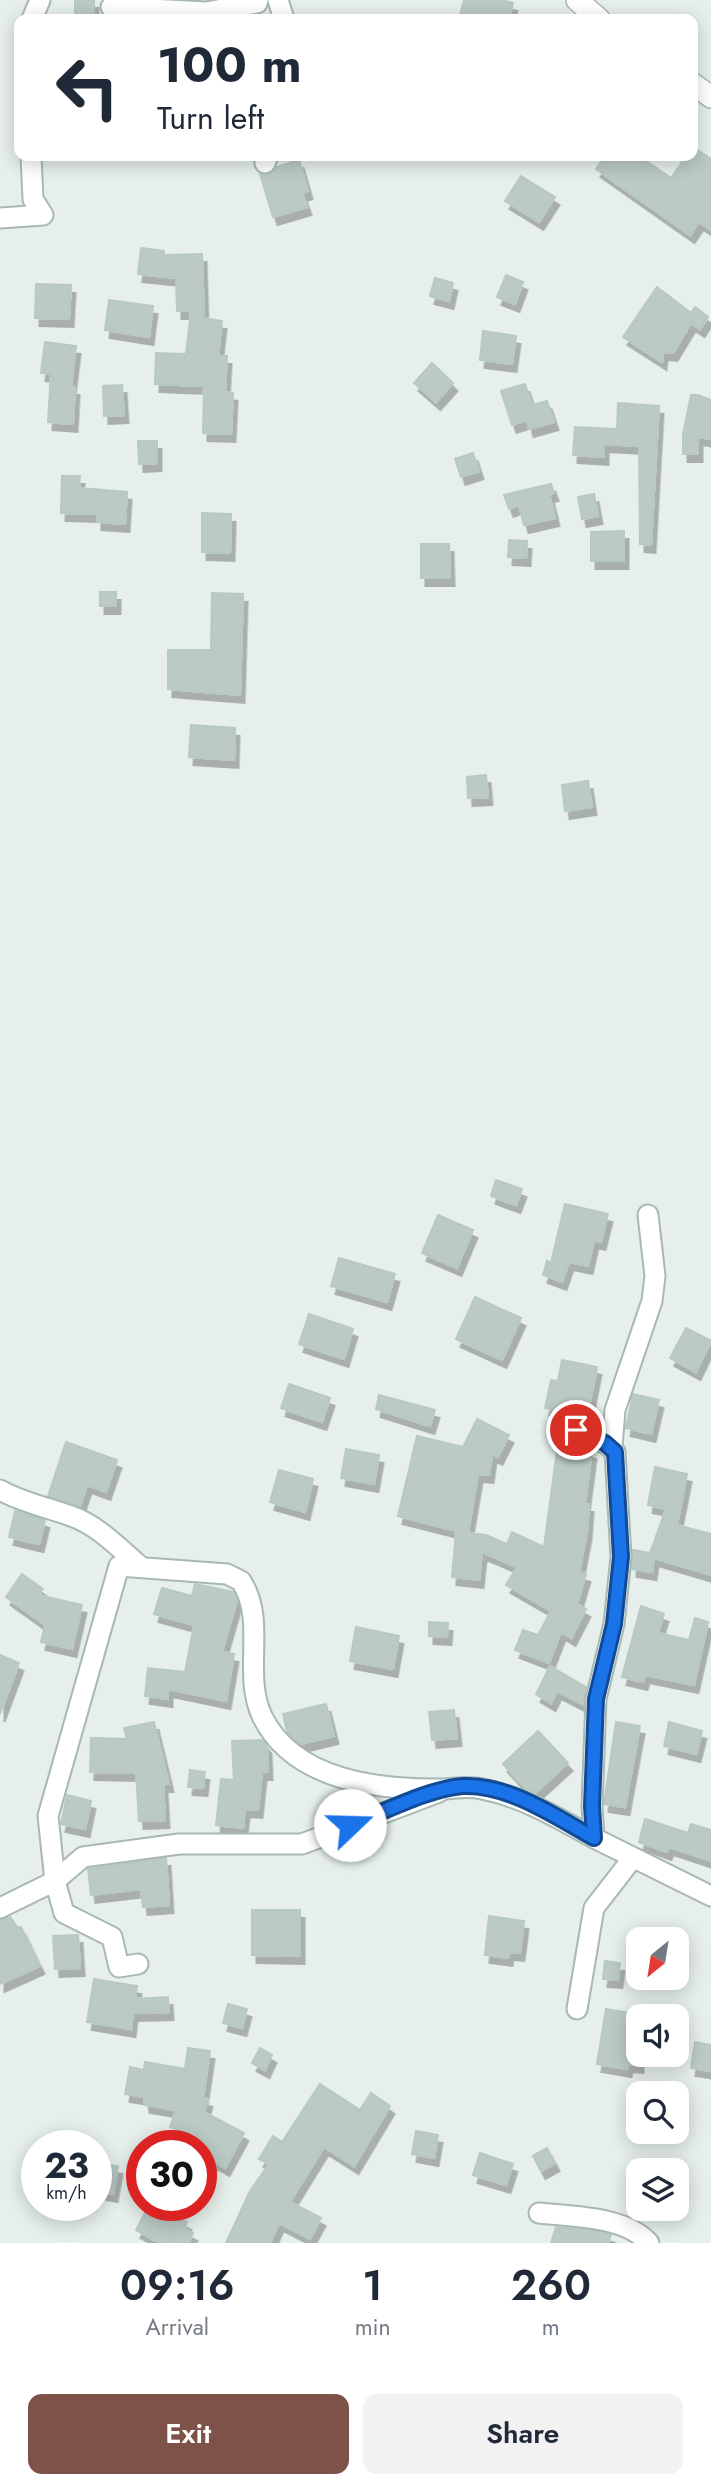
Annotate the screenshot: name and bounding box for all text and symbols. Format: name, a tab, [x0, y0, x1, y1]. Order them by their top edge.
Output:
text: 100 m	[157, 30, 302, 100]
icon: left	[42, 42, 133, 133]
text: Turn left	[157, 95, 264, 141]
pin	[546, 1400, 606, 1460]
icon: arrive	[557, 1411, 595, 1449]
position arrow	[313, 1788, 387, 1862]
north arrow	[626, 1927, 690, 1990]
map controls	[626, 1927, 689, 2221]
button: sound	[626, 2004, 689, 2067]
button: search	[626, 2081, 689, 2144]
speed limit sign: 30	[126, 2130, 217, 2221]
text: 23	[44, 2141, 89, 2191]
button: layers	[626, 2158, 689, 2221]
text: km/h	[46, 2180, 87, 2206]
text: 09:16	[120, 2255, 235, 2316]
text: 1	[362, 2255, 383, 2316]
text: 260	[511, 2255, 591, 2316]
text: Arrival	[146, 2310, 209, 2344]
text: min	[355, 2310, 391, 2344]
text: m	[542, 2310, 560, 2344]
button: Exit	[28, 2394, 349, 2474]
button: Share	[363, 2394, 683, 2474]

